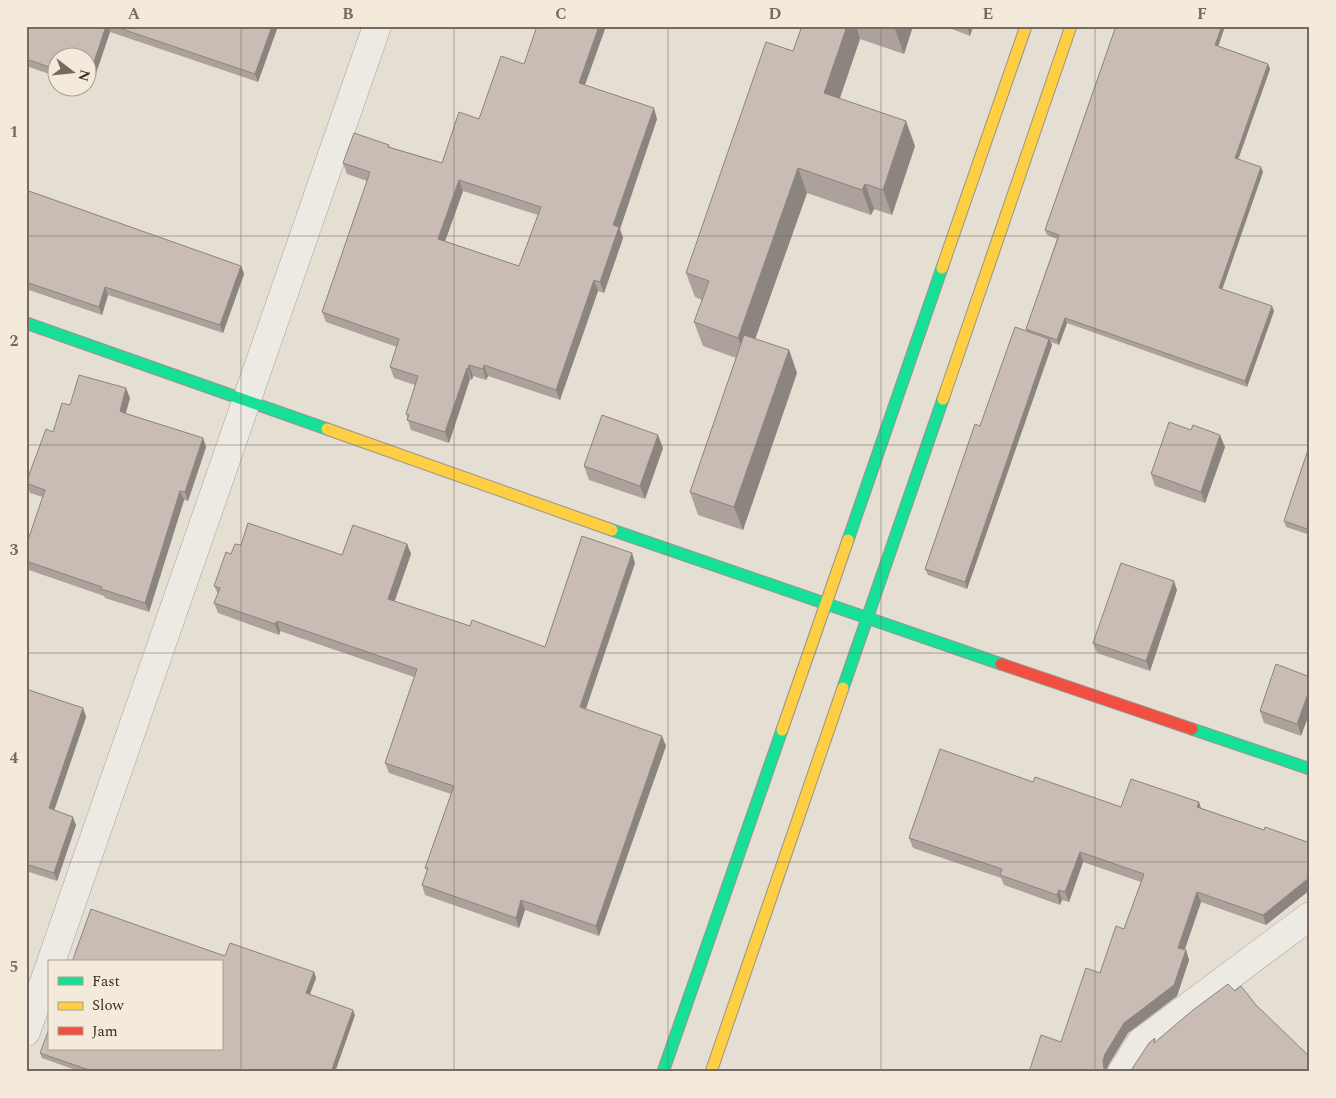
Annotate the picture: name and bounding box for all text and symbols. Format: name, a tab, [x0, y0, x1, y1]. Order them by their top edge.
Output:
text: A	[128, 2, 141, 26]
text: B	[342, 2, 354, 26]
text: C	[555, 2, 567, 26]
text: D	[769, 2, 782, 26]
text: E	[983, 2, 993, 26]
text: F	[1197, 2, 1207, 26]
north arrow	[48, 48, 98, 98]
text: N	[72, 67, 96, 84]
text: 1	[10, 120, 18, 144]
text: 2	[10, 329, 19, 353]
text: 3	[10, 538, 19, 562]
text: 4	[10, 746, 19, 770]
text: 5	[10, 955, 18, 979]
legend	[48, 960, 222, 1050]
text: Fast	[92, 970, 120, 993]
text: Slow	[92, 994, 124, 1017]
text: Jam	[92, 1020, 118, 1043]

